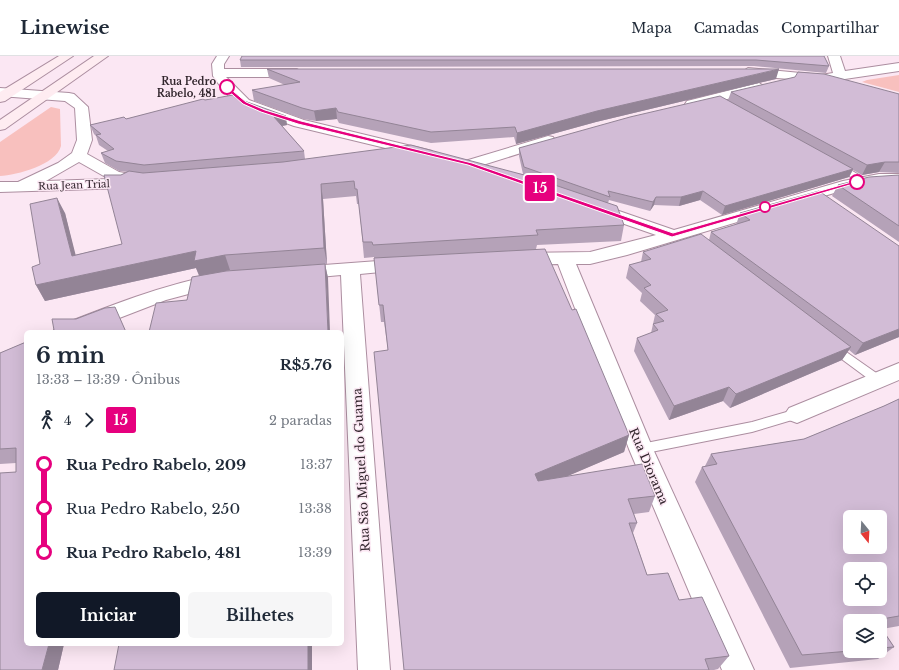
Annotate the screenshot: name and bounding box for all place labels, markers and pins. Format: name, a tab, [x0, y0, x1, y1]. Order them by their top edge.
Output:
place label: Rua Pedro Rabelo, 481	[157, 75, 217, 100]
marker: Rua Pedro Rabelo, 481	[219, 79, 235, 95]
unlabelled marker	[849, 174, 865, 190]
unlabelled marker	[759, 201, 771, 213]

